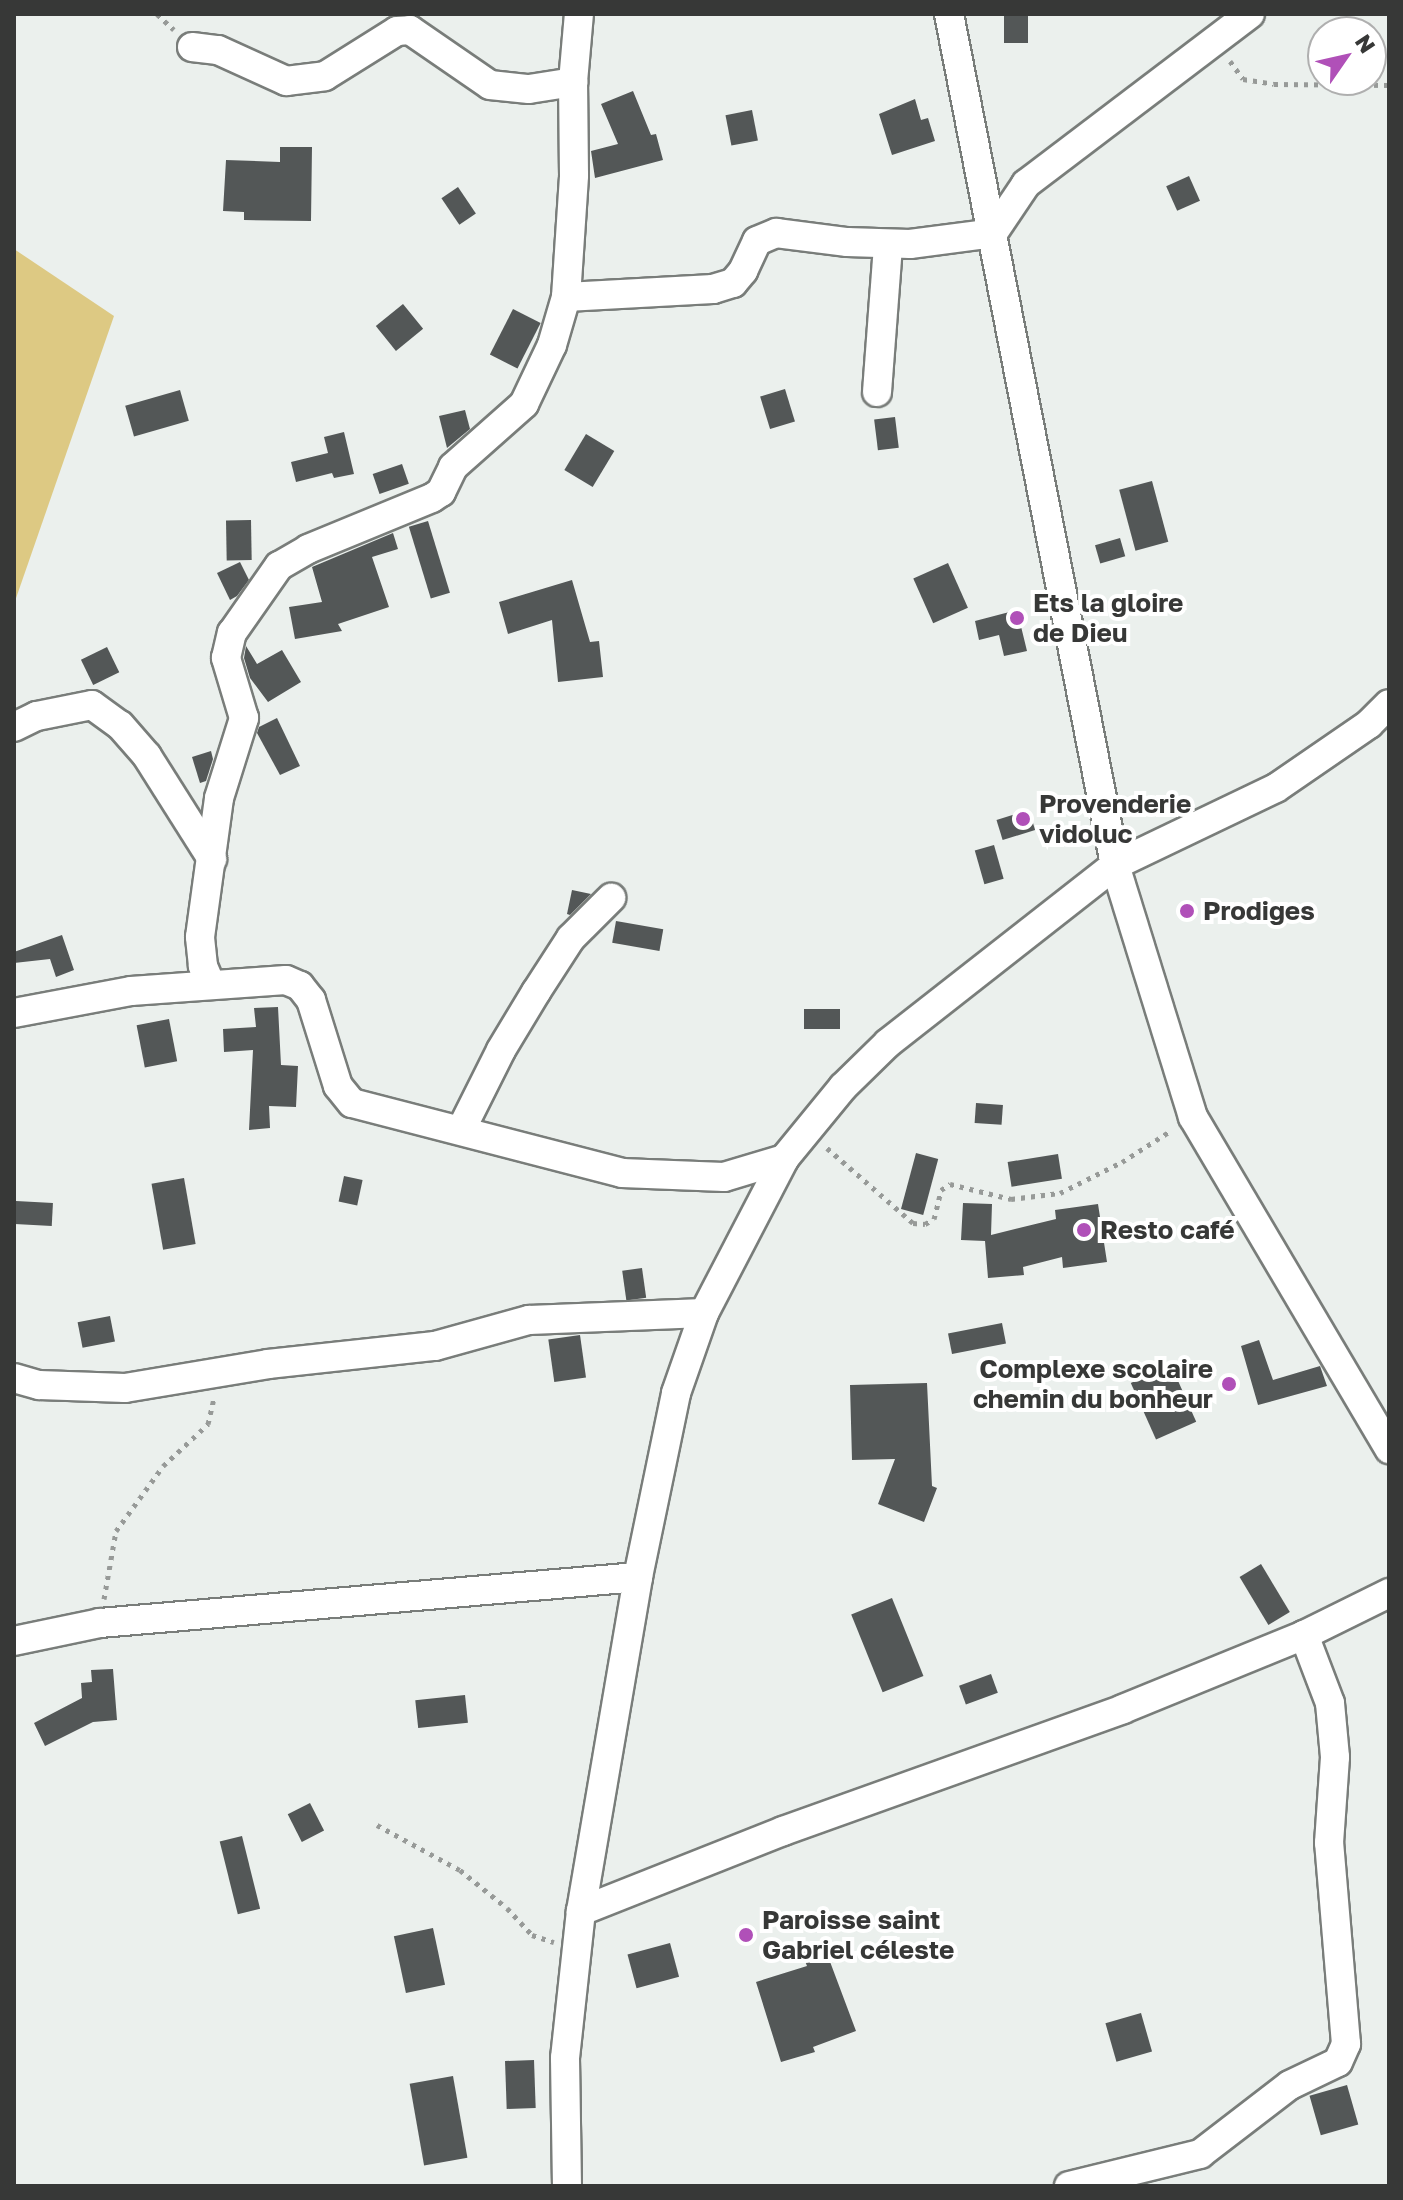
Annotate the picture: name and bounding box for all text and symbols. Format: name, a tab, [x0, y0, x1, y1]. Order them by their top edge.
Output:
north arrow	[1307, 16, 1387, 96]
text: N	[1350, 29, 1382, 58]
place label: Ets la gloire de Dieu	[1033, 587, 1183, 648]
marker: Ets la gloire de Dieu	[1008, 609, 1026, 627]
place label: Provenderie vidoluc	[1039, 788, 1191, 850]
marker: Provenderie vidoluc	[1014, 810, 1032, 828]
place label: Prodiges	[1203, 895, 1315, 927]
marker: Prodiges	[1178, 902, 1196, 920]
place label: Resto café	[1100, 1214, 1235, 1246]
marker: Resto café	[1075, 1221, 1093, 1239]
place label: Complexe scolaire chemin du bonheur	[973, 1353, 1213, 1414]
marker: Complexe scolaire chemin du bonheur	[1220, 1375, 1238, 1393]
place label: Paroisse saint Gabriel céleste	[762, 1904, 954, 1966]
marker: Paroisse saint Gabriel céleste	[737, 1926, 755, 1944]

